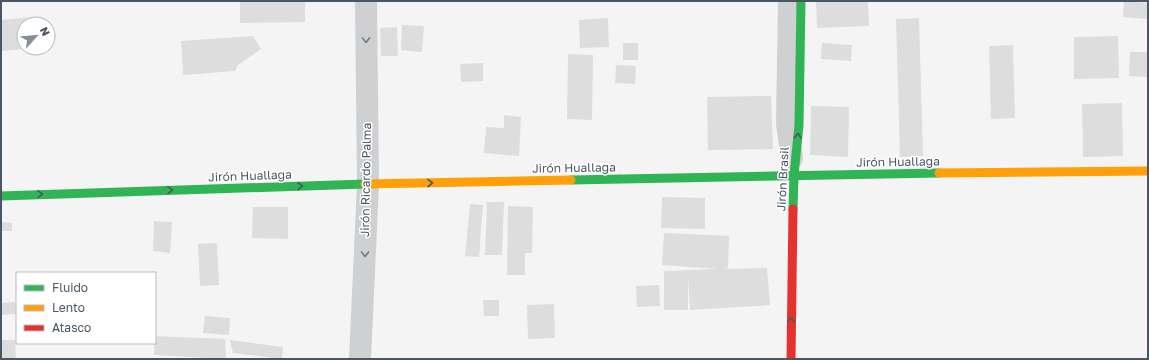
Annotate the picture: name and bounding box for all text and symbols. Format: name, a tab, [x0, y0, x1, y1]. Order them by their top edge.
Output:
north arrow	[16, 16, 56, 56]
text: N	[38, 25, 53, 38]
one-way arrow	[362, 37, 370, 43]
street label: Jirón Ricardo Palma	[357, 123, 374, 237]
one-way arrow	[793, 133, 802, 139]
street label: Jirón Brasil	[773, 146, 792, 212]
street label: Jirón Huallaga	[856, 153, 940, 170]
street label: Jirón Huallaga	[532, 159, 616, 176]
street label: Jirón Huallaga	[208, 167, 292, 184]
one-way arrow	[427, 179, 433, 187]
one-way arrow	[297, 182, 303, 190]
one-way arrow	[167, 186, 173, 194]
one-way arrow	[37, 189, 43, 198]
one-way arrow	[361, 251, 369, 257]
legend	[16, 272, 156, 344]
text: Fluido	[52, 280, 88, 295]
text: Lento	[52, 300, 85, 315]
one-way arrow	[787, 317, 795, 323]
text: Atasco	[52, 320, 91, 335]

